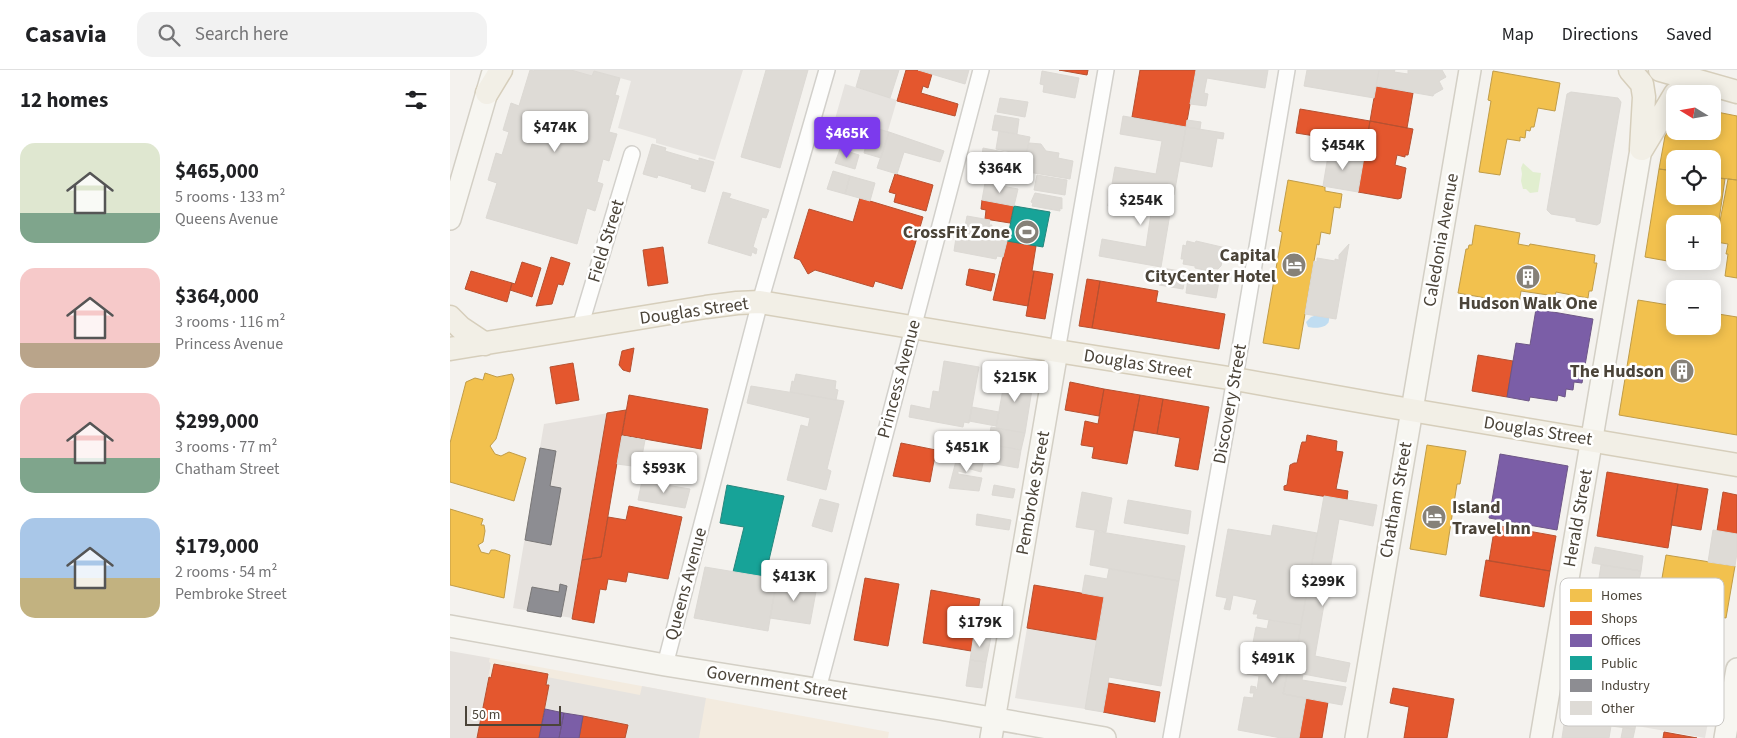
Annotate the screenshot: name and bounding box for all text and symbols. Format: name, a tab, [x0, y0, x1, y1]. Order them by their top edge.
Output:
search box	[137, 12, 487, 57]
text: Casavia	[25, 17, 107, 52]
icon: search	[155, 21, 183, 49]
text: Search here	[195, 21, 288, 48]
text: Map	[1502, 22, 1534, 47]
text: Directions	[1562, 22, 1638, 47]
text: Saved	[1666, 22, 1712, 47]
text: 12 homes	[20, 85, 108, 115]
north arrow	[1666, 85, 1721, 140]
map controls	[1666, 85, 1721, 335]
icon: filters	[402, 86, 430, 114]
pin: $474K	[520, 111, 590, 153]
text: $474K	[533, 116, 577, 138]
pin: $465K	[812, 116, 882, 159]
text: $465K	[825, 122, 869, 144]
pin: $454K	[1308, 128, 1378, 171]
text: $454K	[1321, 134, 1365, 156]
button: locate	[1666, 150, 1721, 205]
pin: $364K	[965, 152, 1035, 194]
text: $465,000	[175, 156, 259, 186]
text: $364K	[978, 157, 1022, 179]
icon: home	[60, 163, 120, 223]
street label: Caledonia Avenue	[1417, 171, 1465, 309]
pin: $254K	[1106, 184, 1176, 226]
text: 5 rooms · 133 m²	[175, 186, 285, 208]
text: $254K	[1119, 189, 1163, 211]
street label: Field Street	[582, 196, 630, 286]
text: Queens Avenue	[175, 208, 278, 230]
button: +	[1666, 215, 1721, 270]
sports icon: CrossFit Zone	[1014, 219, 1040, 245]
place label: CrossFit Zone	[903, 220, 1010, 245]
place label: Capital CityCenter Hotel	[1145, 243, 1276, 289]
hotel icon: Capital CityCenter Hotel	[1281, 252, 1307, 278]
building icon: Hudson Walk One	[1515, 264, 1541, 290]
button: −	[1666, 280, 1721, 335]
text: $364,000	[175, 281, 259, 311]
icon: home	[60, 288, 120, 348]
street label: Douglas Street	[638, 291, 750, 331]
place label: Hudson Walk One	[1459, 291, 1597, 316]
text: 3 rooms · 116 m²	[175, 311, 285, 333]
street label: Princess Avenue	[871, 317, 927, 441]
text: Princess Avenue	[175, 333, 283, 355]
street label: Discovery Street	[1207, 342, 1253, 466]
street label: Douglas Street	[1082, 343, 1194, 385]
building icon: The Hudson	[1669, 358, 1695, 384]
place label: The Hudson	[1570, 359, 1664, 384]
pin: $215K	[980, 360, 1050, 403]
text: $215K	[993, 366, 1037, 388]
text: $299,000	[175, 406, 259, 436]
street label: Douglas Street	[1482, 410, 1594, 452]
icon: home	[60, 413, 120, 473]
street label: Pembroke Street	[1010, 429, 1056, 557]
pin: $451K	[932, 430, 1002, 473]
text: 3 rooms · 77 m²	[175, 436, 277, 458]
text: $451K	[945, 436, 989, 458]
street label: Chatham Street	[1373, 440, 1419, 560]
pin: $593K	[629, 452, 699, 494]
text: $593K	[642, 457, 686, 479]
text: Chatham Street	[175, 458, 279, 480]
street label: Herald Street	[1557, 467, 1599, 569]
place label: Island Travel Inn	[1452, 495, 1531, 541]
hotel icon: Island Travel Inn	[1421, 504, 1447, 530]
street label: Queens Avenue	[659, 525, 713, 643]
text: $179,000	[175, 531, 259, 561]
icon: home	[60, 538, 120, 598]
pin: $413K	[759, 560, 829, 602]
text: 2 rooms · 54 m²	[175, 561, 277, 583]
pin: $299K	[1288, 564, 1358, 607]
text: $413K	[772, 565, 816, 587]
text: $299K	[1301, 570, 1345, 592]
legend	[1560, 578, 1724, 726]
text: Pembroke Street	[175, 583, 287, 605]
text: Homes	[1601, 586, 1642, 606]
pin: $179K	[945, 606, 1015, 648]
text: Shops	[1601, 609, 1637, 629]
text: $179K	[958, 611, 1002, 633]
text: Offices	[1601, 631, 1641, 651]
pin: $491K	[1238, 642, 1308, 684]
text: $491K	[1251, 647, 1295, 669]
text: Public	[1601, 654, 1638, 674]
street label: Government Street	[705, 659, 849, 707]
text: Industry	[1601, 676, 1650, 696]
text: Other	[1601, 699, 1635, 719]
scale bar	[465, 703, 561, 726]
text: 50 m	[472, 705, 500, 725]

